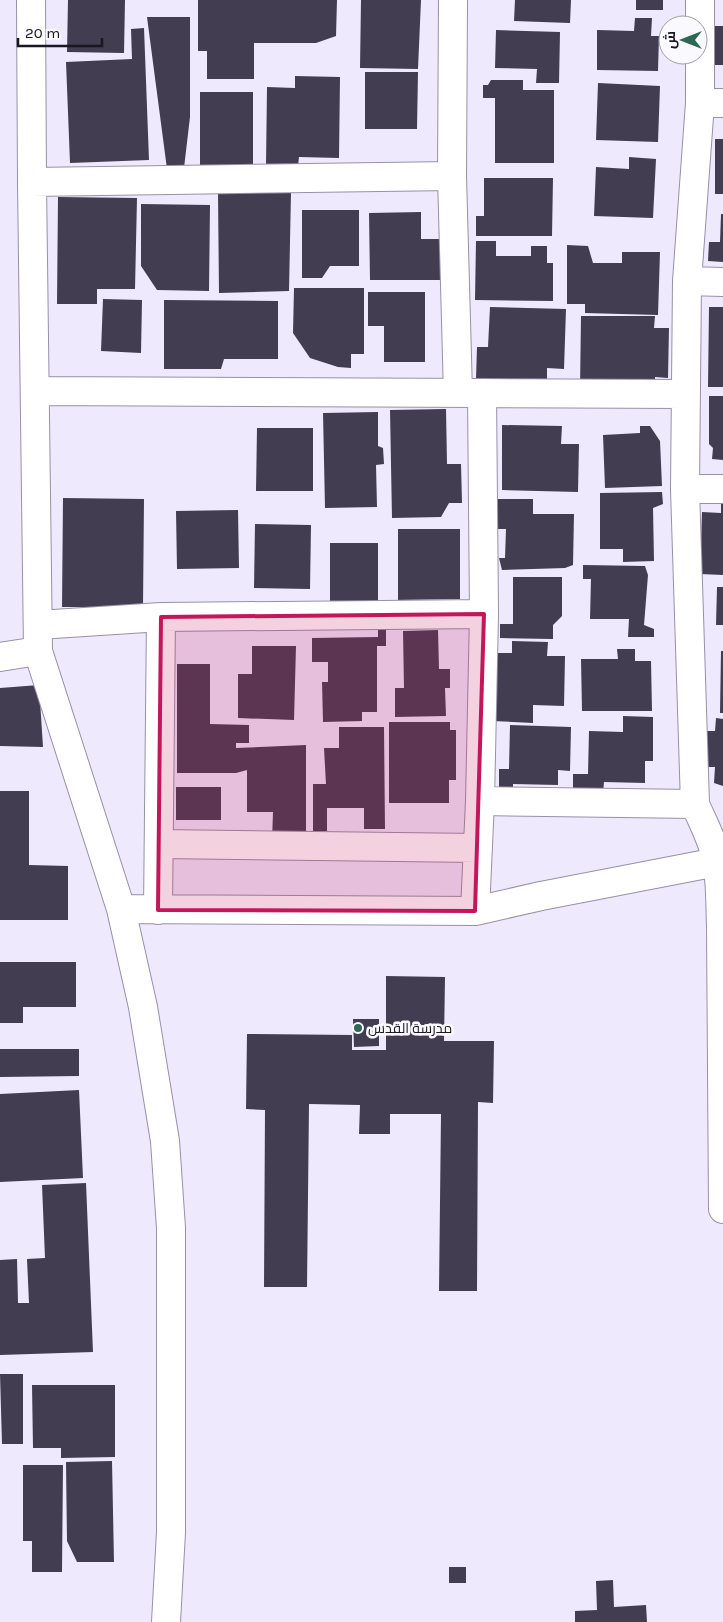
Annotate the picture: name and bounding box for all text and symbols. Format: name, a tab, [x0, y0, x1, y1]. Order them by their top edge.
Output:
scale bar	[18, 15, 101, 47]
north arrow	[658, 15, 708, 65]
text: 20 m	[25, 24, 60, 42]
text: ش	[662, 31, 679, 49]
place label: مدرسة القدس	[368, 1020, 452, 1037]
marker: مدرسة القدس	[352, 1022, 364, 1034]

